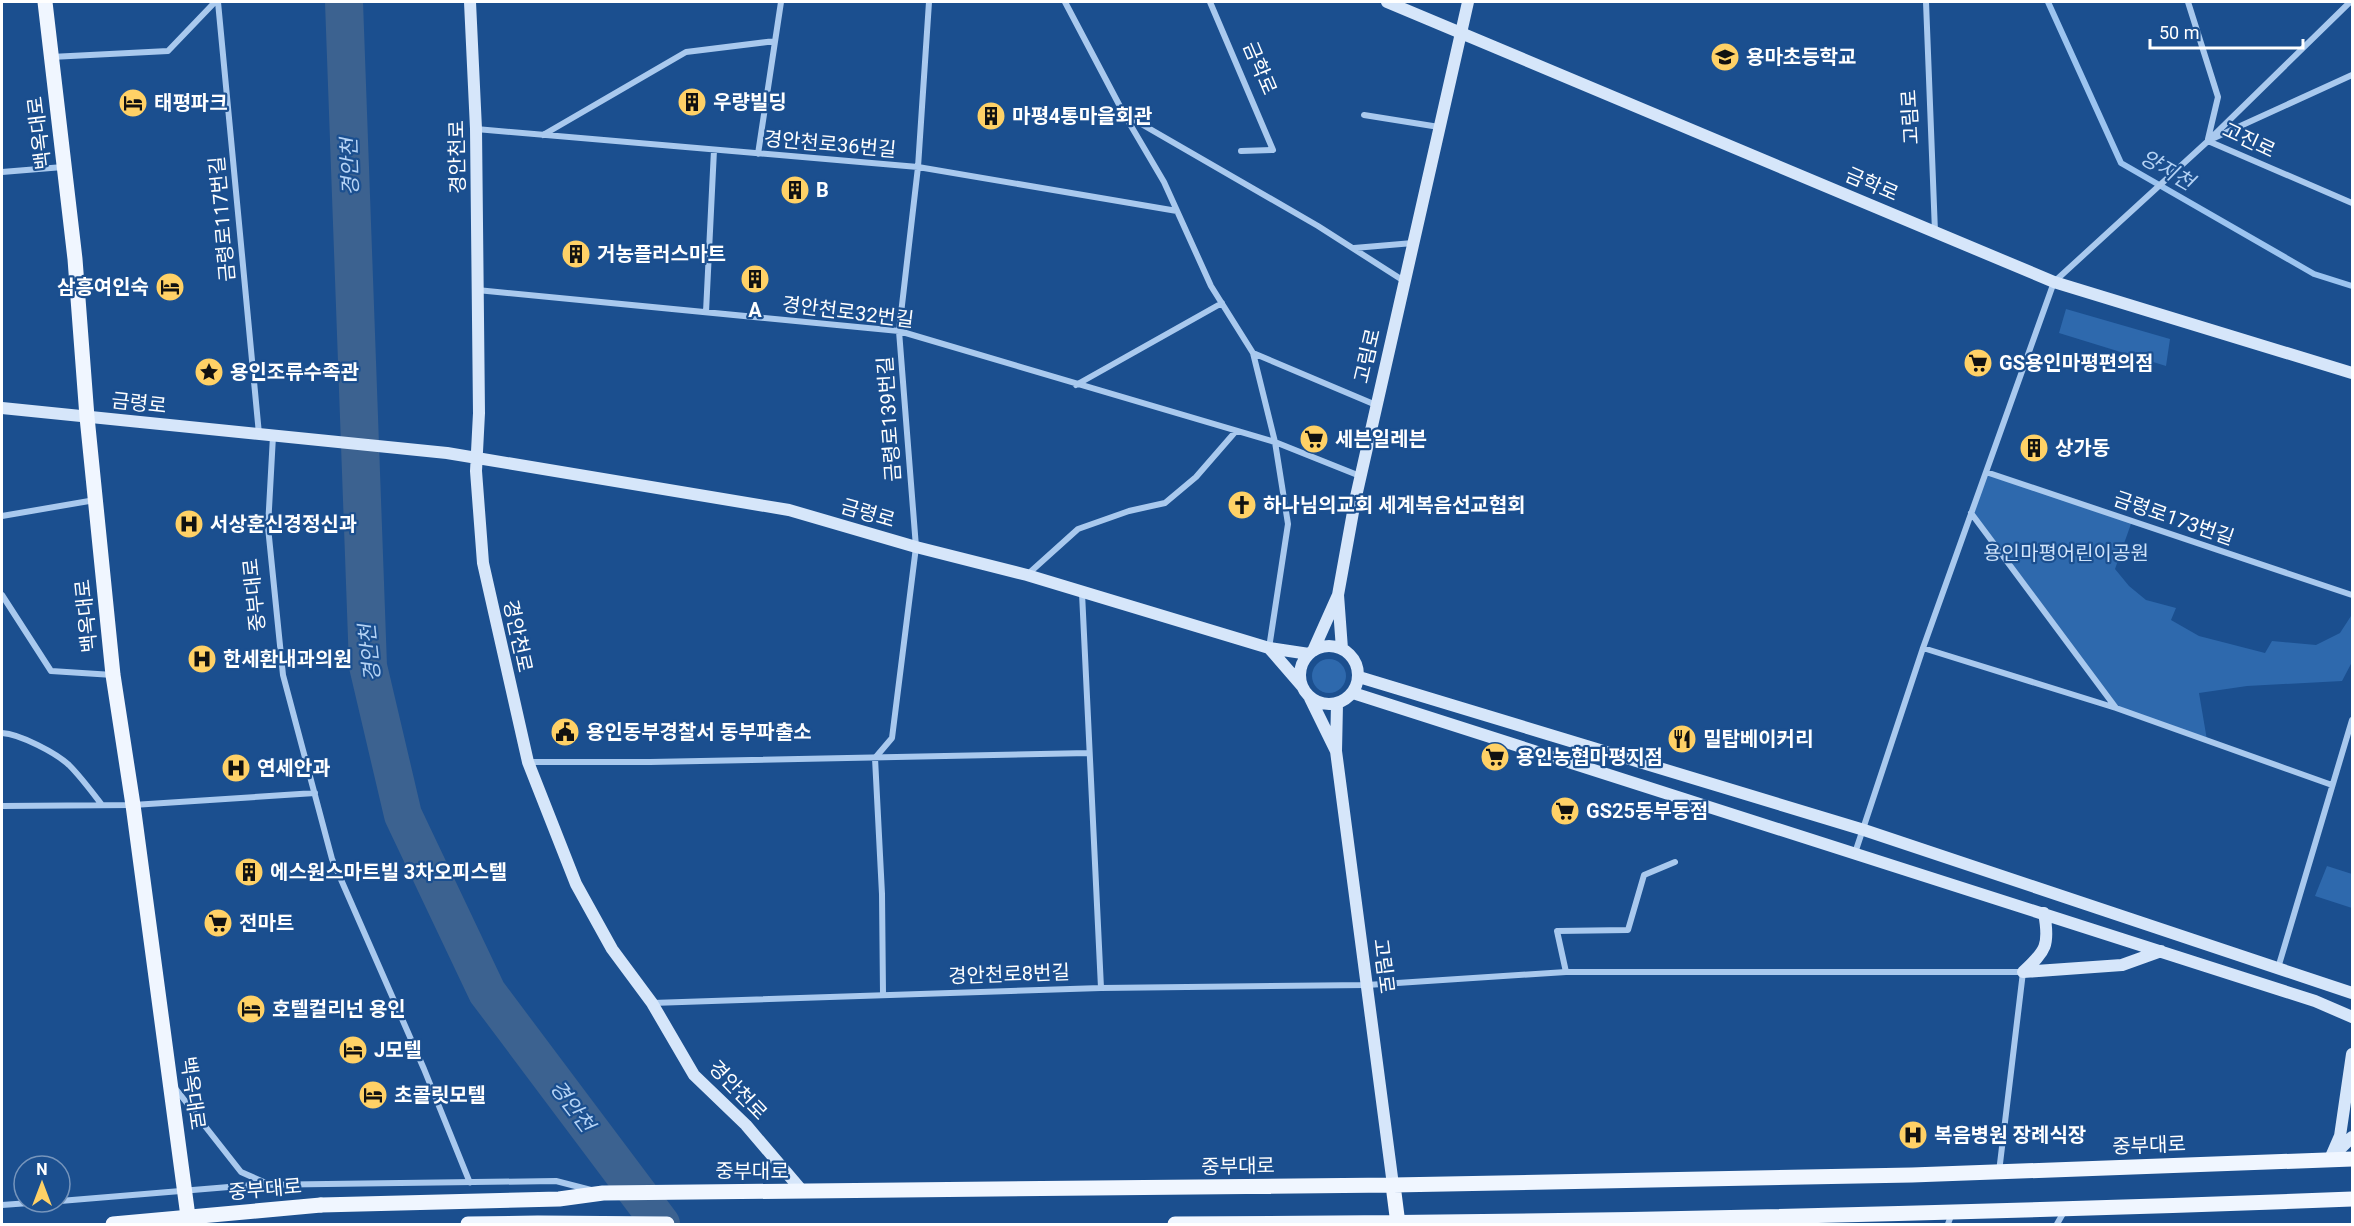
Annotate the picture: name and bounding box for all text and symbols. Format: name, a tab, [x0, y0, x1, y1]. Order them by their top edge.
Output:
scale bar	[2150, 12, 2303, 50]
text: 50 m	[2159, 22, 2199, 43]
street label: 금학로	[1238, 38, 1282, 98]
school or university icon: 용마초등학교	[1709, 41, 1741, 73]
place label: 용마초등학교	[1746, 45, 1856, 69]
building icon: 우량빌딩	[676, 86, 708, 118]
hotel icon: 태평파크	[117, 87, 149, 119]
street label: 고림로	[1897, 89, 1923, 145]
place label: 우량빌딩	[713, 90, 787, 114]
place label: 태평파크	[154, 91, 228, 115]
street label: 백옥대로	[23, 95, 55, 171]
building icon: 마평4통마을회관	[975, 100, 1007, 132]
place label: 마평4통마을회관	[1012, 104, 1153, 128]
street label: 고진로	[2219, 117, 2279, 163]
street label: 경안천로	[444, 120, 470, 194]
street label: 경안천로36번길	[763, 126, 897, 162]
water label: 경안천	[337, 135, 363, 196]
water label: 양지천	[2136, 145, 2200, 196]
street label: 금령로117번길	[205, 155, 239, 283]
street label: 금학로	[1842, 162, 1902, 206]
building icon: B	[779, 174, 811, 206]
place label: B	[816, 178, 829, 202]
building icon: 거농플러스마트	[560, 238, 592, 270]
place label: 거농플러스마트	[597, 242, 726, 266]
building icon: A	[739, 263, 771, 295]
hotel icon: 삼흥여인숙	[154, 271, 186, 303]
place label: 삼흥여인숙	[57, 275, 149, 299]
street label: 경안천로32번길	[781, 292, 915, 332]
place label: A	[748, 298, 762, 322]
street label: 고림로	[1349, 326, 1385, 386]
supermarket icon: GS용인마평편의점	[1962, 347, 1994, 379]
place label: GS용인마평편의점	[1999, 351, 2154, 375]
street label: 금령로139번길	[873, 355, 905, 483]
place icon: 용인조류수족관	[193, 356, 225, 388]
place label: 용인조류수족관	[230, 360, 359, 384]
street label: 금령로	[110, 388, 168, 418]
supermarket icon: 세븐일레븐	[1298, 423, 1330, 455]
place label: 세븐일레븐	[1335, 427, 1427, 451]
building icon: 상가동	[2018, 432, 2050, 464]
place label: 상가동	[2055, 436, 2110, 460]
street label: 금령로173번길	[2111, 486, 2237, 550]
church icon: 하나님의교회 세계복음선교협회	[1226, 489, 1258, 521]
place label: 하나님의교회 세계복음선교협회	[1263, 493, 1526, 517]
street label: 금령로	[838, 494, 898, 532]
hospital icon: 서상훈신경정신과	[173, 508, 205, 540]
place label: 서상훈신경정신과	[210, 512, 357, 536]
park label: 용인마평어린이공원	[1983, 541, 2149, 565]
street label: 중부대로	[238, 557, 270, 633]
street label: 백옥대로	[70, 578, 102, 654]
street label: 경안천로	[499, 598, 537, 674]
water label: 경안천	[355, 620, 385, 683]
hospital icon: 한세환내과의원	[186, 643, 218, 675]
place label: 한세환내과의원	[223, 647, 352, 671]
public building icon: 용인동부경찰서 동부파출소	[549, 716, 581, 748]
place label: 용인동부경찰서 동부파출소	[586, 720, 812, 744]
restaurant icon: 밀탑베이커리	[1666, 723, 1698, 755]
place label: 밀탑베이커리	[1703, 727, 1813, 751]
supermarket icon: 용인농협마평지점	[1479, 741, 1511, 773]
place label: 용인농협마평지점	[1516, 745, 1663, 769]
hospital icon: 연세안과	[220, 752, 252, 784]
place label: 연세안과	[257, 756, 331, 780]
supermarket icon: GS25동부동점	[1549, 795, 1581, 827]
place label: GS25동부동점	[1586, 799, 1709, 823]
building icon: 에스원스마트빌 3차오피스텔	[233, 856, 265, 888]
place label: 에스원스마트빌 3차오피스텔	[270, 860, 507, 884]
supermarket icon: 전마트	[202, 907, 234, 939]
place label: 전마트	[239, 911, 294, 935]
street label: 고림로	[1369, 937, 1399, 995]
street label: 경안천로8번길	[948, 960, 1070, 988]
hotel icon: 호텔컬리넌 용인	[235, 993, 267, 1025]
place label: 호텔컬리넌 용인	[272, 997, 406, 1021]
hotel icon: J모텔	[337, 1034, 369, 1066]
place label: J모텔	[374, 1038, 422, 1062]
street label: 백옥대로	[176, 1055, 210, 1131]
street label: 경안천로	[704, 1055, 772, 1125]
water label: 경안천	[545, 1076, 601, 1139]
hotel icon: 초콜릿모텔	[357, 1079, 389, 1111]
place label: 초콜릿모텔	[394, 1083, 486, 1107]
hospital icon: 복음병원 장례식장	[1897, 1119, 1929, 1151]
place label: 복음병원 장례식장	[1934, 1123, 2086, 1147]
street label: 중부대로	[2112, 1132, 2186, 1158]
street label: 중부대로	[1201, 1153, 1275, 1179]
north arrow	[12, 1154, 72, 1214]
street label: 중부대로	[715, 1159, 789, 1183]
text: N	[36, 1160, 48, 1179]
street label: 중부대로	[227, 1174, 303, 1204]

